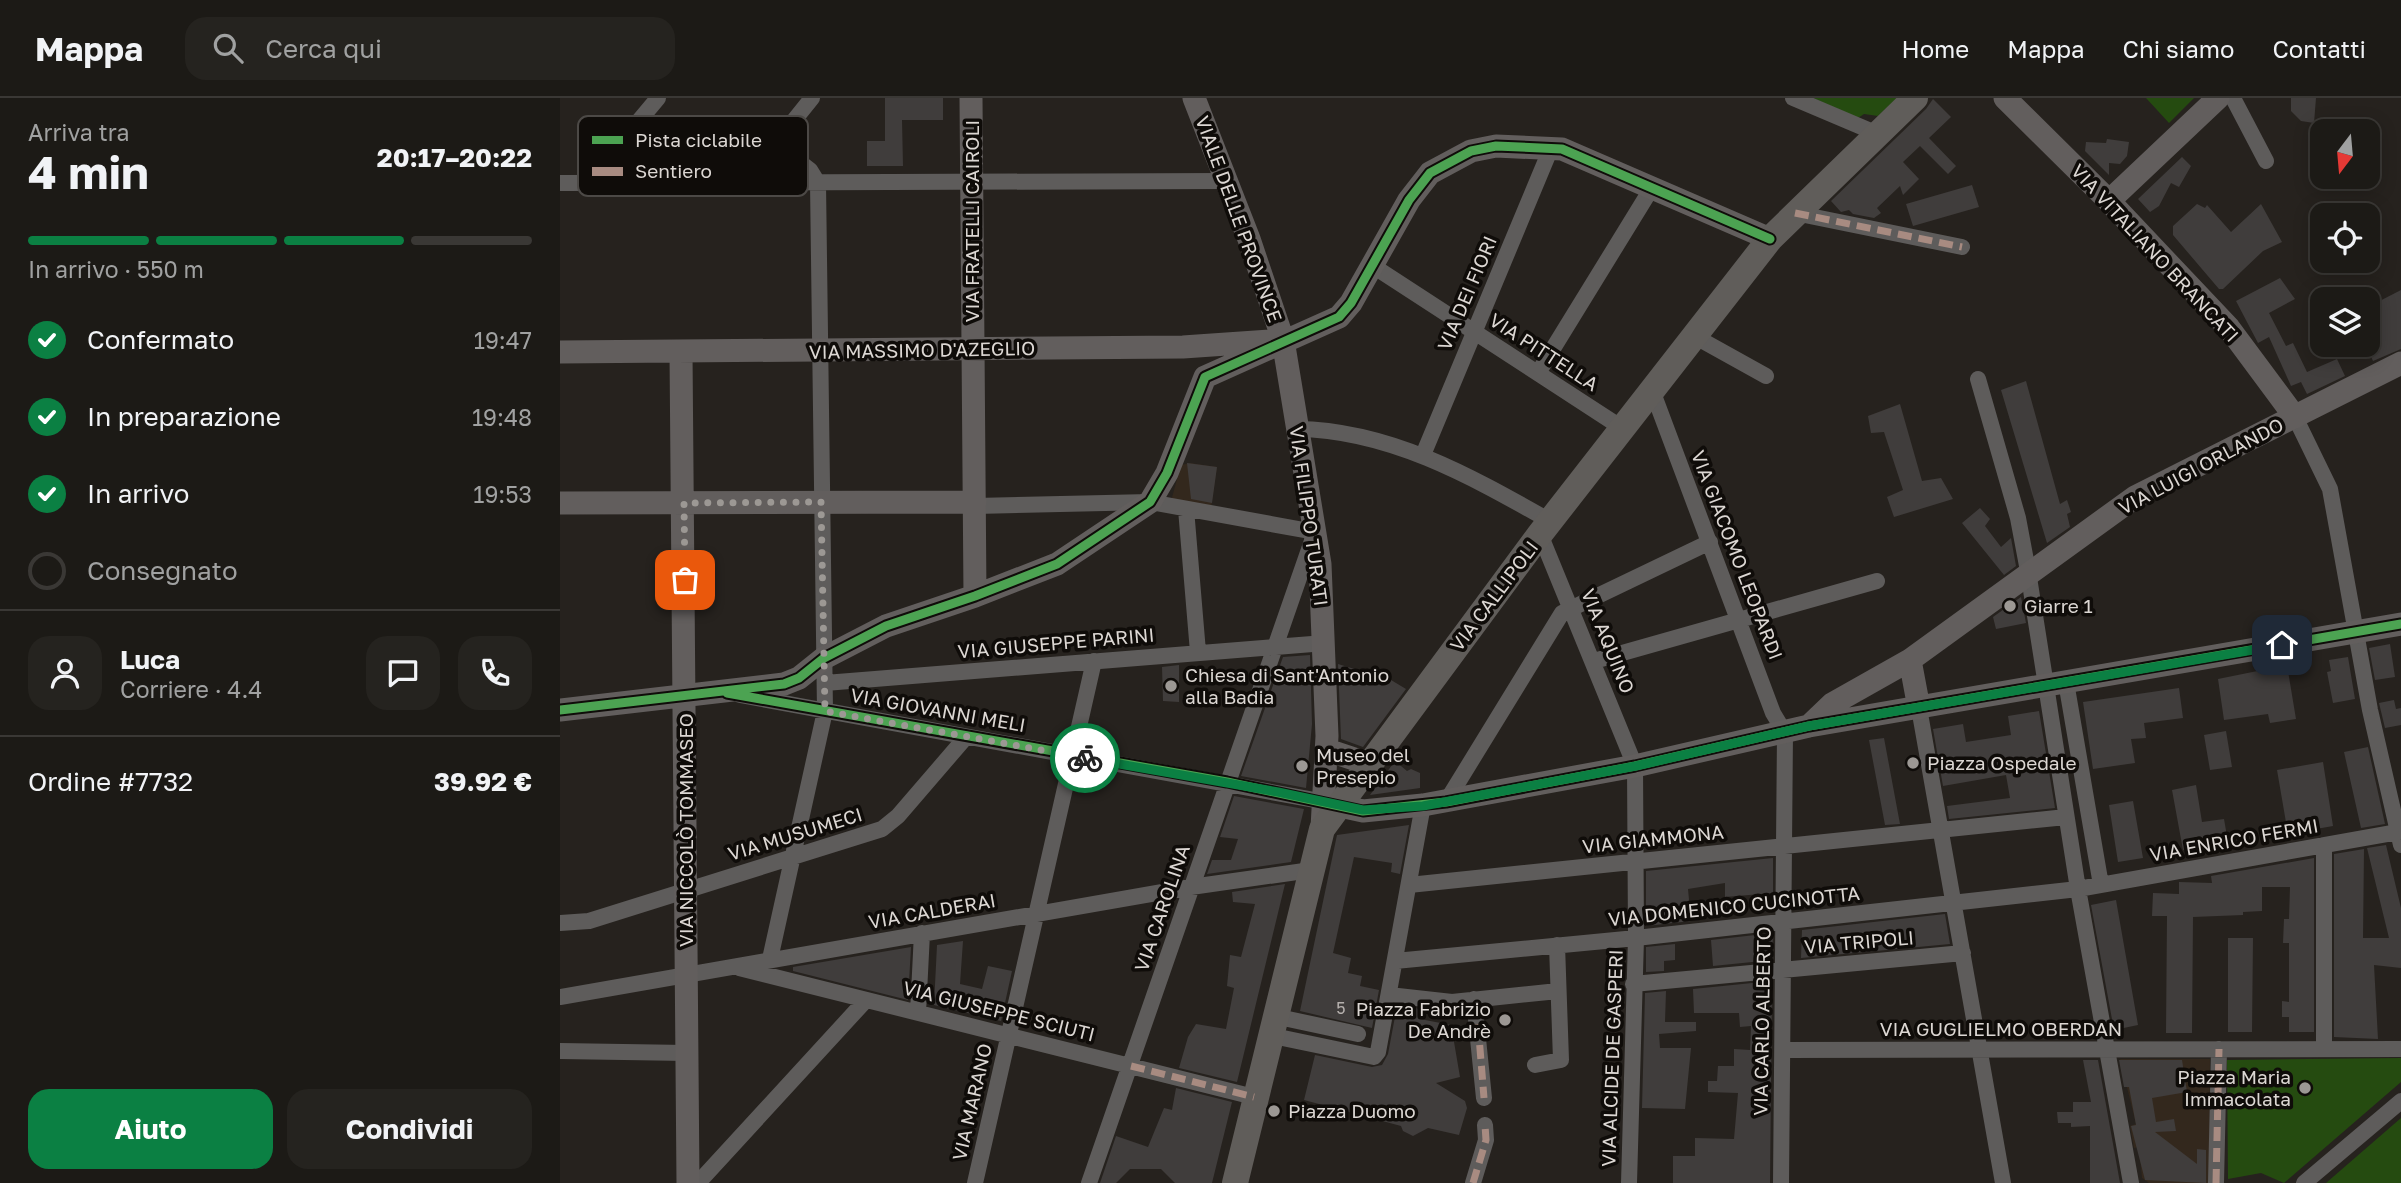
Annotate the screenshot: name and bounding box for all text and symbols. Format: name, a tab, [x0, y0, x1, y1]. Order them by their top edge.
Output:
search box	[185, 17, 675, 80]
text: Mappa	[35, 29, 143, 68]
icon: search	[209, 29, 247, 67]
text: Cerca qui	[265, 33, 382, 64]
text: Home	[1901, 34, 1969, 63]
text: Mappa	[2007, 34, 2085, 63]
text: Chi siamo	[2123, 34, 2234, 63]
text: Contatti	[2272, 34, 2366, 63]
street label: VIALE DELLE PROVINCE	[1191, 112, 1288, 325]
legend	[578, 116, 808, 196]
text: Arriva tra	[28, 118, 129, 146]
north arrow	[2310, 119, 2380, 189]
map controls	[2310, 119, 2380, 357]
street label: VIA FRATELLI CAIROLI	[960, 120, 983, 322]
text: Pista ciclabile	[635, 128, 762, 151]
text: 20:17–20:22	[377, 142, 532, 173]
text: 4 min	[28, 144, 149, 199]
text: Sentiero	[635, 159, 712, 182]
street label: VIA VITALIANO BRANCATI	[2067, 159, 2244, 346]
button: locate	[2310, 203, 2380, 273]
street label: VIA DEI FIORI	[1432, 232, 1501, 353]
text: In arrivo · 550 m	[28, 255, 204, 283]
button: layers	[2310, 287, 2380, 357]
street label: VIA PITTELLA	[1485, 308, 1603, 396]
icon: check	[28, 321, 66, 359]
text: Confermato	[87, 324, 234, 355]
text: 19:47	[474, 326, 532, 354]
street label: VIA MASSIMO D'AZEGLIO	[809, 336, 1035, 363]
icon: check	[28, 398, 66, 436]
text: In preparazione	[87, 401, 281, 432]
text: 19:48	[472, 403, 532, 431]
street label: VIA LUIGI ORLANDO	[2114, 412, 2287, 519]
street label: VIA FILIPPO TURATI	[1285, 424, 1334, 607]
street label: VIA GIACOMO LEOPARDI	[1687, 447, 1788, 663]
icon: check	[28, 475, 66, 513]
text: In arrivo	[87, 478, 189, 509]
text: 19:53	[473, 480, 532, 508]
street label: VIA CALLIPOLI	[1445, 536, 1543, 655]
pin	[655, 550, 715, 610]
text: Consegnato	[87, 555, 238, 586]
icon: bag	[666, 561, 704, 599]
street label: VIA AQUINO	[1577, 585, 1640, 697]
place label: Giarre 1	[2024, 594, 2093, 617]
marker: Giarre 1	[2002, 598, 2018, 614]
pin	[2252, 615, 2312, 675]
street label: VIA GIUSEPPE PARINI	[957, 622, 1155, 663]
icon: home	[2263, 626, 2301, 664]
button: person	[28, 636, 102, 710]
button: chat	[366, 636, 440, 710]
button: phone	[458, 636, 532, 710]
text: Luca	[120, 644, 180, 675]
place label: Chiesa di Sant'Antonio alla Badia	[1185, 663, 1389, 708]
text: Corriere · 4.4	[120, 675, 262, 703]
marker: Chiesa di Sant'Antonio alla Badia	[1163, 678, 1179, 694]
street label: VIA GIOVANNI MELI	[849, 683, 1027, 736]
street label: VIA NICCOLÒ TOMMASEO	[674, 713, 697, 947]
courier	[1050, 723, 1120, 793]
icon: bike	[1066, 739, 1104, 777]
place label: Museo del Presepio	[1316, 743, 1410, 788]
place label: Piazza Ospedale	[1927, 751, 2077, 774]
marker: Piazza Ospedale	[1905, 755, 1921, 771]
marker: Museo del Presepio	[1294, 758, 1310, 774]
text: Ordine #7732	[28, 766, 193, 797]
text: 39.92 €	[434, 766, 532, 797]
street label: VIA MUSUMECI	[725, 802, 865, 865]
street label: VIA ENRICO FERMI	[2148, 813, 2320, 866]
street label: VIA GIAMMONA	[1581, 820, 1725, 857]
street label: VIA CAROLINA	[1129, 841, 1194, 974]
street label: VIA DOMENICO CUCINOTTA	[1607, 881, 1861, 930]
street label: VIA CALDERAI	[866, 888, 997, 933]
street label: VIA TRIPOLI	[1803, 925, 1915, 958]
street label: VIA CARLO ALBERTO	[1748, 926, 1775, 1116]
street label: VIA ALCIDE DE GASPERI	[1596, 949, 1627, 1167]
street label: VIA GIUSEPPE SCIUTI	[901, 976, 1098, 1046]
place label: Piazza Fabrizio De Andrè	[1356, 997, 1491, 1042]
house number: 5	[1336, 998, 1346, 1018]
marker: Piazza Fabrizio De Andrè	[1497, 1012, 1513, 1028]
street label: VIA GUGLIELMO OBERDAN	[1880, 1017, 2122, 1040]
street label: VIA MARANO	[947, 1041, 996, 1163]
place label: Piazza Maria Immacolata	[2177, 1065, 2291, 1110]
marker: Piazza Maria Immacolata	[2297, 1080, 2313, 1096]
button: Aiuto	[28, 1089, 273, 1169]
button: Condividi	[287, 1089, 532, 1169]
place label: Piazza Duomo	[1288, 1099, 1416, 1122]
marker: Piazza Duomo	[1266, 1103, 1282, 1119]

